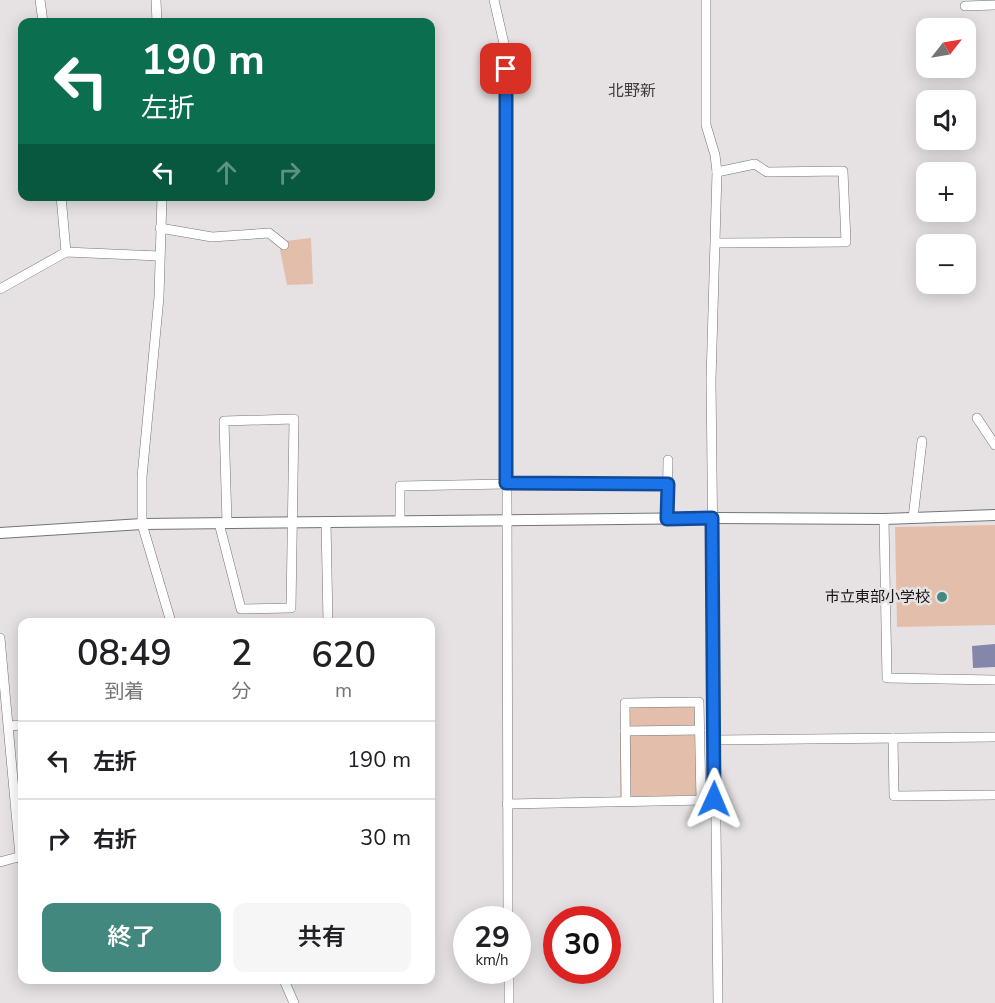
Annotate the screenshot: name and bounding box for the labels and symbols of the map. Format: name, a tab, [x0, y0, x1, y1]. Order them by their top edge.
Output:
north arrow	[916, 18, 976, 78]
pin	[480, 43, 531, 94]
district label: 北野新	[608, 80, 656, 102]
place label: 市立東部小学校	[825, 587, 930, 607]
marker: 市立東部小学校	[935, 590, 949, 604]
position arrow	[682, 767, 746, 831]
speed limit sign: 30	[543, 906, 621, 984]

